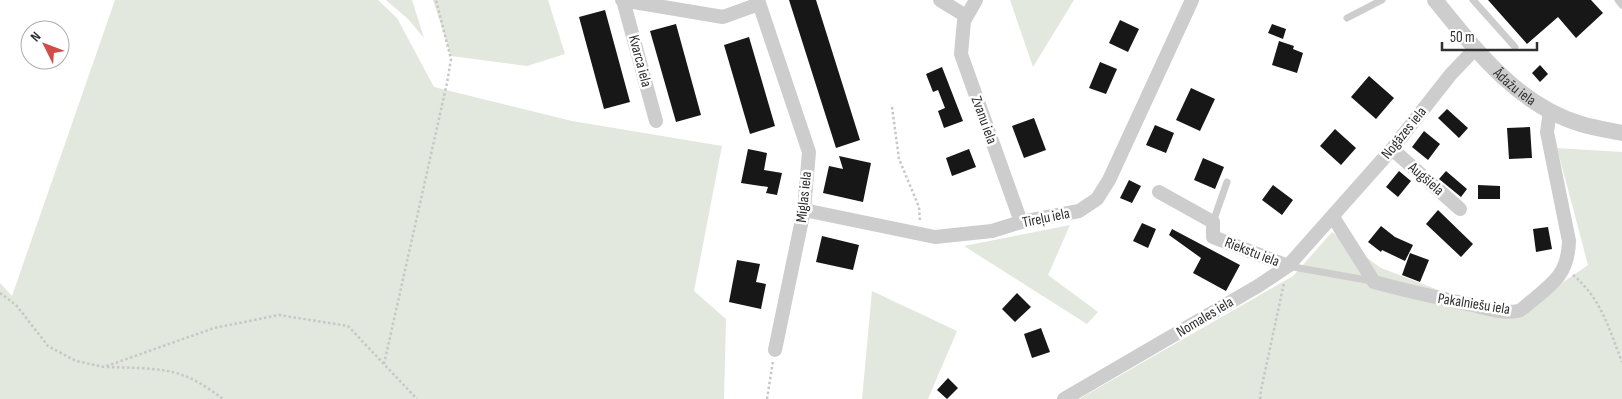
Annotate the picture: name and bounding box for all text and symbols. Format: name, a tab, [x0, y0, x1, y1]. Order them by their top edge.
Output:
north arrow	[20, 20, 70, 70]
scale bar	[1442, 20, 1537, 52]
text: N	[27, 28, 45, 45]
text: 50 m	[1450, 28, 1475, 47]
street label: Kvarca iela	[624, 33, 656, 89]
street label: Ādažu iela	[1489, 63, 1540, 110]
street label: Zvanu iela	[967, 93, 1002, 147]
street label: Nogāzes iela	[1377, 103, 1431, 163]
street label: Augšiela	[1403, 158, 1448, 200]
street label: Miglas iela	[792, 170, 816, 224]
street label: Tīreļu iela	[1021, 204, 1072, 232]
street label: Riekstu iela	[1222, 233, 1282, 271]
street label: Pakalniešu iela	[1437, 289, 1512, 319]
street label: Nomales iela	[1173, 292, 1237, 341]

